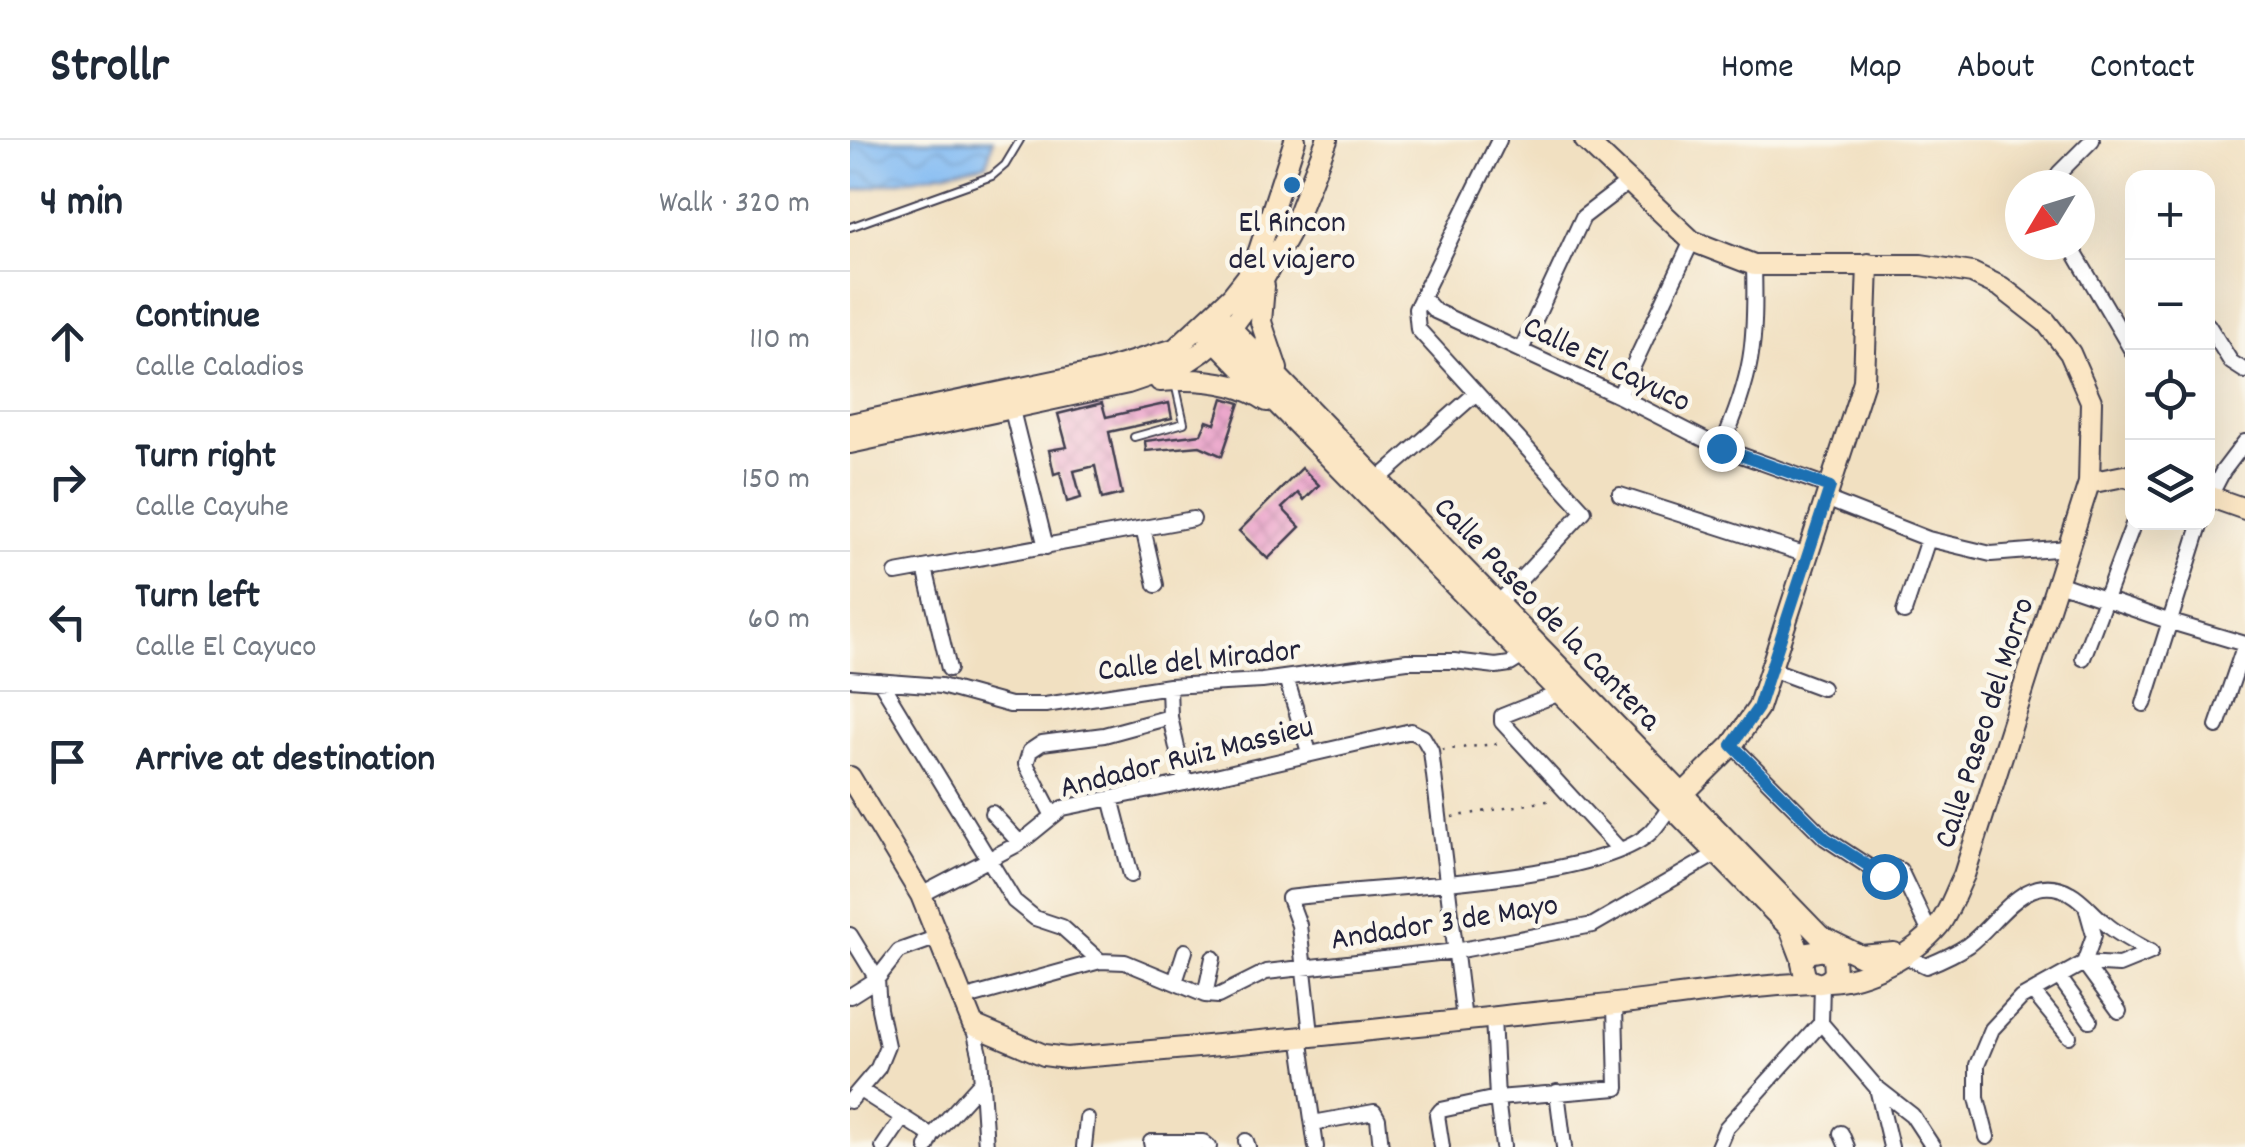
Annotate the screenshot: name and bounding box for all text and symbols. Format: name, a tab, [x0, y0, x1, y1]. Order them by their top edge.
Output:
text: Strollr	[50, 35, 169, 104]
text: Home	[1721, 44, 1794, 94]
text: Map	[1849, 44, 1902, 94]
text: About	[1957, 44, 2035, 94]
text: Contact	[2090, 44, 2195, 94]
north arrow	[2005, 170, 2095, 260]
map controls	[2125, 170, 2215, 530]
button: +	[2125, 170, 2215, 260]
marker: El Rincon del viajero	[1281, 174, 1303, 196]
text: 4 min	[40, 175, 123, 235]
text: Walk · 320 m	[659, 182, 810, 228]
place label: El Rincon del viajero	[1229, 202, 1355, 285]
button: −	[2125, 260, 2215, 350]
text: Continue	[135, 291, 260, 346]
street label: Calle El Cayuco	[1514, 306, 1698, 427]
icon: ahead	[40, 314, 95, 369]
text: 110 m	[749, 318, 810, 364]
text: Calle Caladios	[135, 346, 304, 392]
button: locate	[2125, 350, 2215, 440]
route end	[1699, 426, 1745, 472]
text: Turn right	[135, 431, 276, 486]
button: layers	[2125, 440, 2215, 530]
icon: right	[40, 454, 95, 509]
text: 150 m	[741, 458, 810, 504]
text: Calle Cayuhe	[135, 486, 289, 532]
street label: Calle Paseo de la Cantera	[1421, 488, 1671, 744]
text: Turn left	[135, 571, 260, 626]
street label: Calle Paseo del Morro	[1925, 592, 2049, 855]
icon: left	[40, 594, 95, 649]
text: 60 m	[748, 598, 810, 644]
text: Calle El Cayuco	[135, 626, 317, 672]
street label: Calle del Mirador	[1096, 629, 1304, 697]
street label: Andador Ruiz Massieu	[1056, 706, 1319, 814]
icon: arrive	[40, 734, 95, 789]
text: Arrive at destination	[135, 734, 435, 789]
route start	[1862, 854, 1908, 900]
street label: Andador 3 de Mayo	[1328, 884, 1562, 966]

